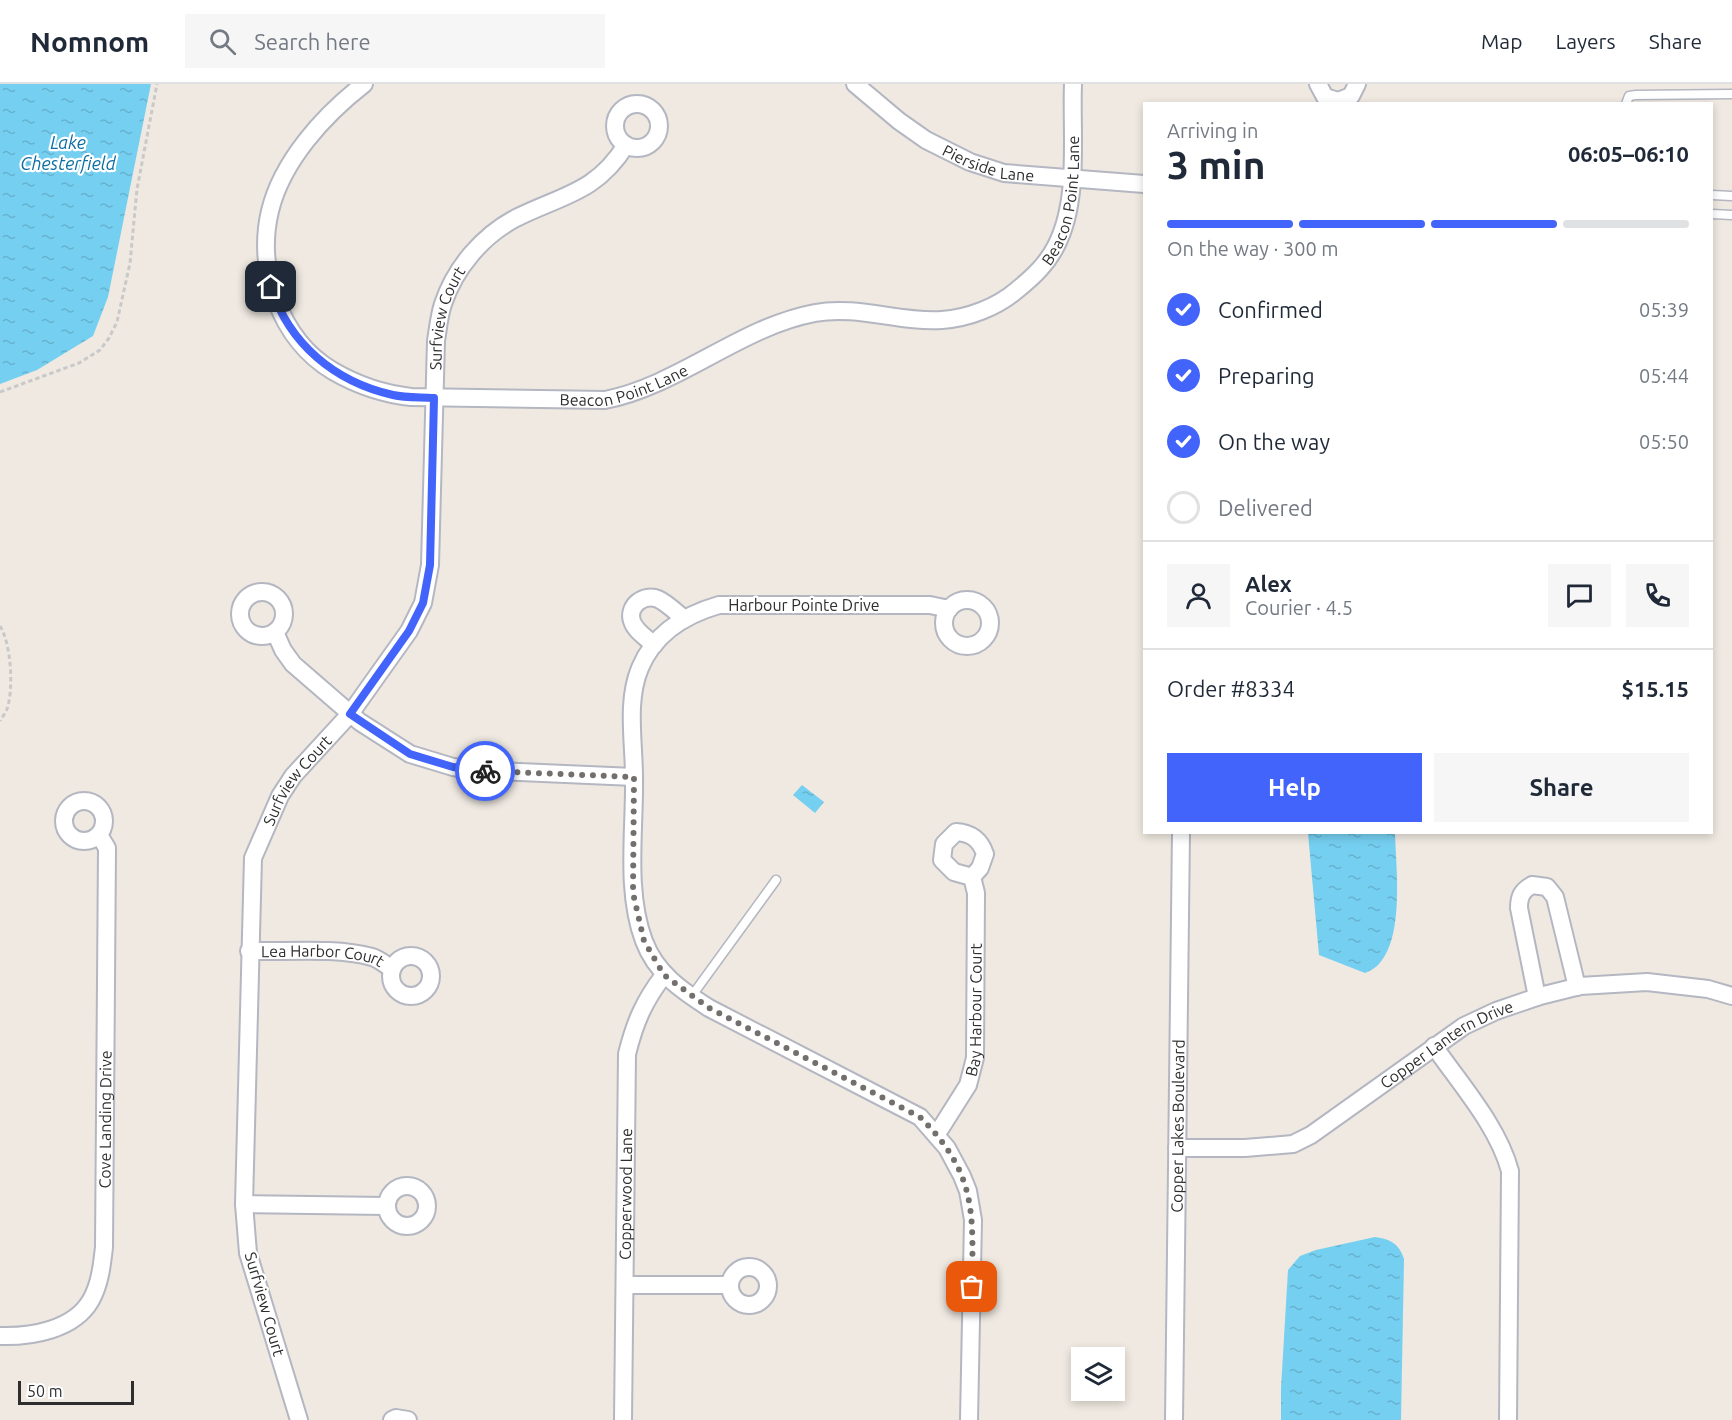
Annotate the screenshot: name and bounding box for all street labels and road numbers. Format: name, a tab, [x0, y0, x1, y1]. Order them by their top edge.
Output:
street label: Beacon Point Lane	[1038, 136, 1082, 269]
street label: Pierside Lane	[940, 141, 1035, 184]
street label: Surfview Court	[426, 262, 469, 370]
street label: Beacon Point Lane	[560, 361, 691, 409]
street label: Harbour Pointe Drive	[728, 596, 880, 614]
street label: Surfview Court	[259, 731, 336, 828]
street label: Lea Harbor Court	[261, 942, 388, 971]
street label: Bay Harbour Court	[962, 942, 985, 1078]
street label: Copper Lantern Drive	[1376, 997, 1515, 1092]
street label: Copper Lakes Boulevard	[1167, 1039, 1188, 1213]
street label: Cove Landing Drive	[95, 1050, 114, 1189]
street label: Copperwood Lane	[616, 1128, 635, 1260]
street label: Surfview Court	[242, 1250, 289, 1359]

